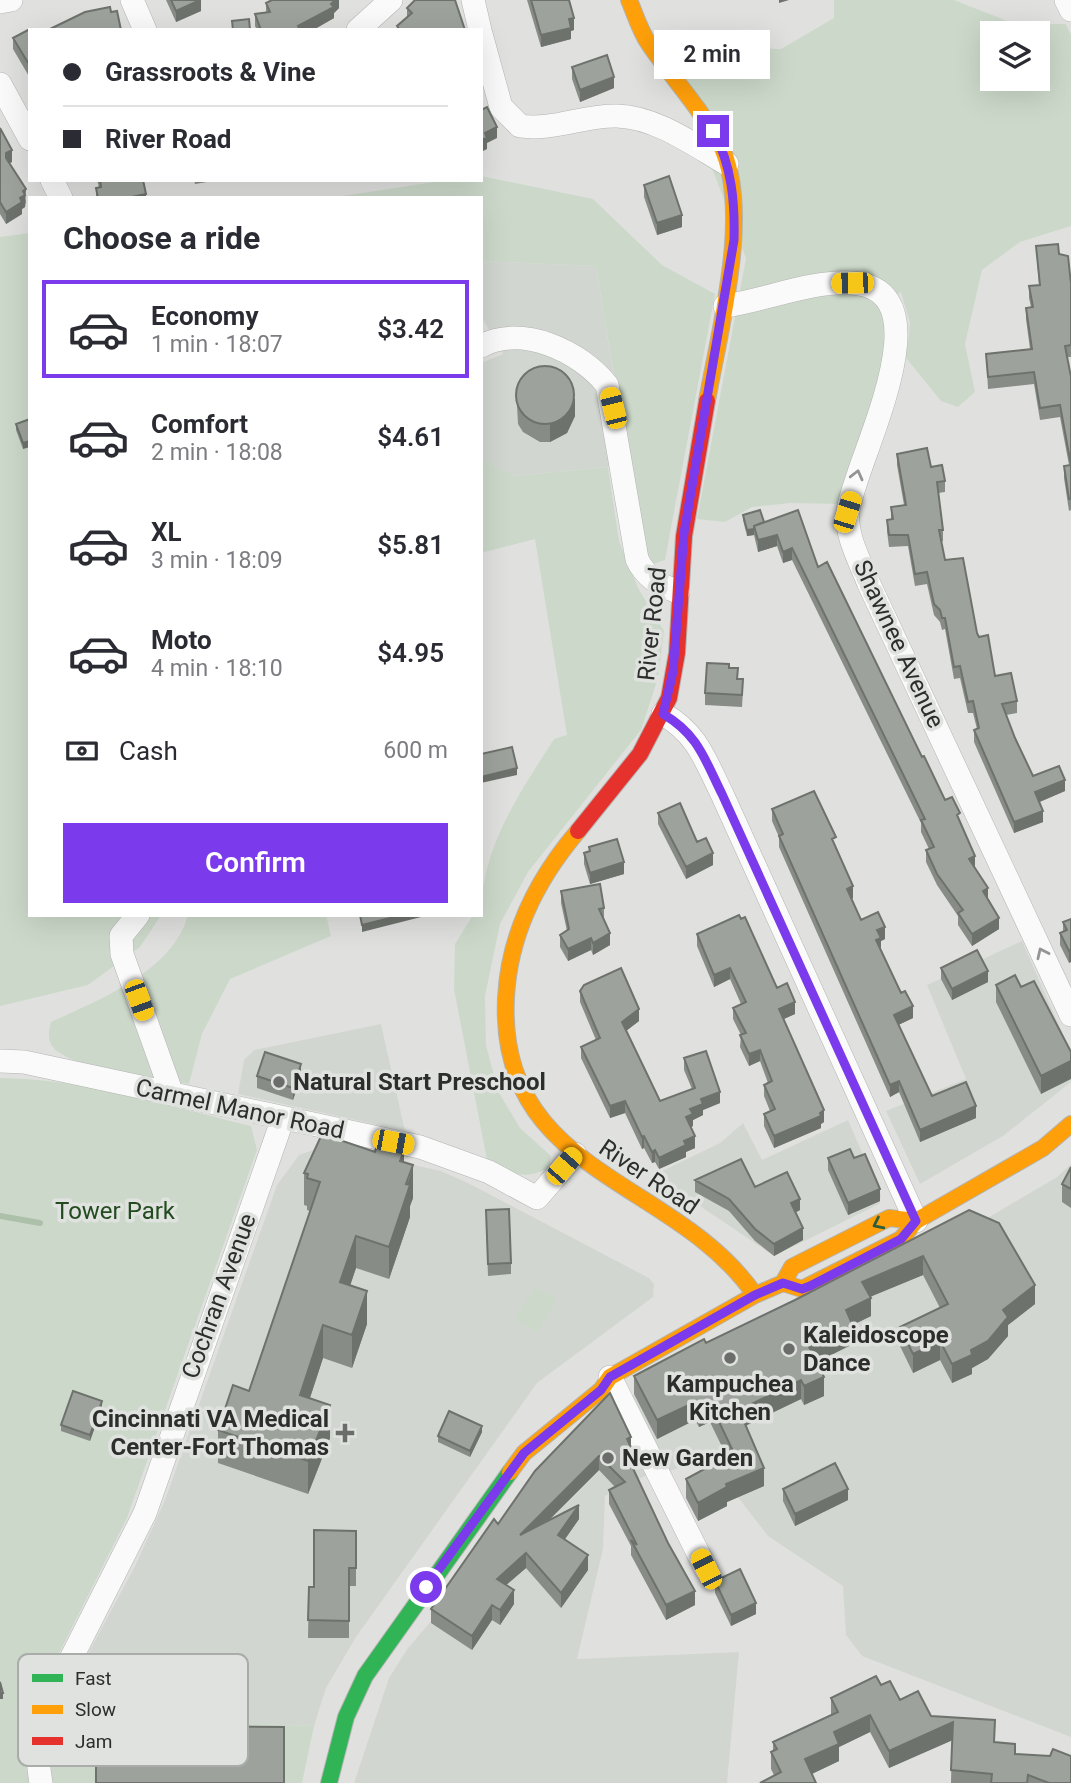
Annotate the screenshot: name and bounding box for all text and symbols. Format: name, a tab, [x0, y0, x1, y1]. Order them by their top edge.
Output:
map controls	[980, 21, 1050, 91]
button: layers	[980, 21, 1050, 91]
callout: 2 min	[655, 30, 771, 78]
text: 2 min	[683, 41, 741, 68]
text: Grassroots & Vine	[105, 57, 316, 87]
route end	[697, 115, 729, 147]
text: River Road	[105, 124, 231, 154]
text: Choose a ride	[63, 219, 260, 257]
car	[831, 272, 874, 294]
icon: car	[67, 298, 130, 361]
text: Economy	[151, 301, 258, 331]
text: $3.42	[377, 314, 444, 344]
text: 1 min · 18:07	[151, 331, 283, 358]
car	[598, 385, 629, 431]
icon: car	[67, 406, 130, 469]
text: Comfort	[151, 409, 248, 439]
text: $4.61	[377, 422, 444, 452]
text: 2 min · 18:08	[151, 439, 283, 466]
one-way arrow	[849, 469, 863, 481]
car	[831, 489, 864, 535]
icon: car	[67, 514, 130, 577]
text: XL	[151, 517, 182, 547]
text: $5.81	[377, 530, 444, 560]
text: 3 min · 18:09	[151, 547, 283, 574]
street label: Shawnee Avenue	[848, 556, 950, 732]
street label: River Road	[632, 566, 672, 682]
icon: car	[67, 622, 130, 685]
text: Moto	[151, 625, 212, 655]
text: $4.95	[377, 638, 444, 668]
text: 4 min · 18:10	[151, 655, 283, 682]
icon: cash	[63, 732, 101, 770]
text: Cash	[119, 736, 178, 766]
text: 600 m	[383, 737, 448, 764]
button: Confirm	[63, 823, 448, 903]
one-way arrow	[1036, 948, 1050, 960]
car	[122, 977, 157, 1023]
place label: Natural Start Preschool	[293, 1068, 546, 1096]
street label: Carmel Manor Road	[133, 1073, 347, 1145]
marker: Natural Start Preschool	[271, 1074, 287, 1090]
car	[371, 1128, 416, 1156]
street label: River Road	[594, 1134, 704, 1220]
car	[543, 1143, 586, 1189]
park label: Tower Park	[55, 1197, 176, 1225]
street label: Cochran Avenue	[176, 1210, 262, 1382]
one-way arrow	[873, 1216, 885, 1230]
place label: Kaleidoscope Dance	[803, 1321, 949, 1377]
marker: Kaleidoscope Dance	[781, 1341, 797, 1357]
marker: Kampuchea Kitchen	[722, 1350, 738, 1366]
place label: Kampuchea Kitchen	[666, 1370, 794, 1426]
place label: Cincinnati VA Medical Center-Fort Thomas	[92, 1405, 329, 1461]
marker: Cincinnati VA Medical Center-Fort Thomas	[335, 1423, 355, 1443]
place label: New Garden	[622, 1444, 753, 1472]
marker: New Garden	[600, 1450, 616, 1466]
car	[688, 1546, 725, 1592]
route start	[410, 1571, 442, 1603]
legend	[18, 1654, 248, 1766]
text: Fast	[75, 1667, 112, 1690]
text: Slow	[75, 1698, 116, 1721]
text: Jam	[75, 1730, 112, 1753]

